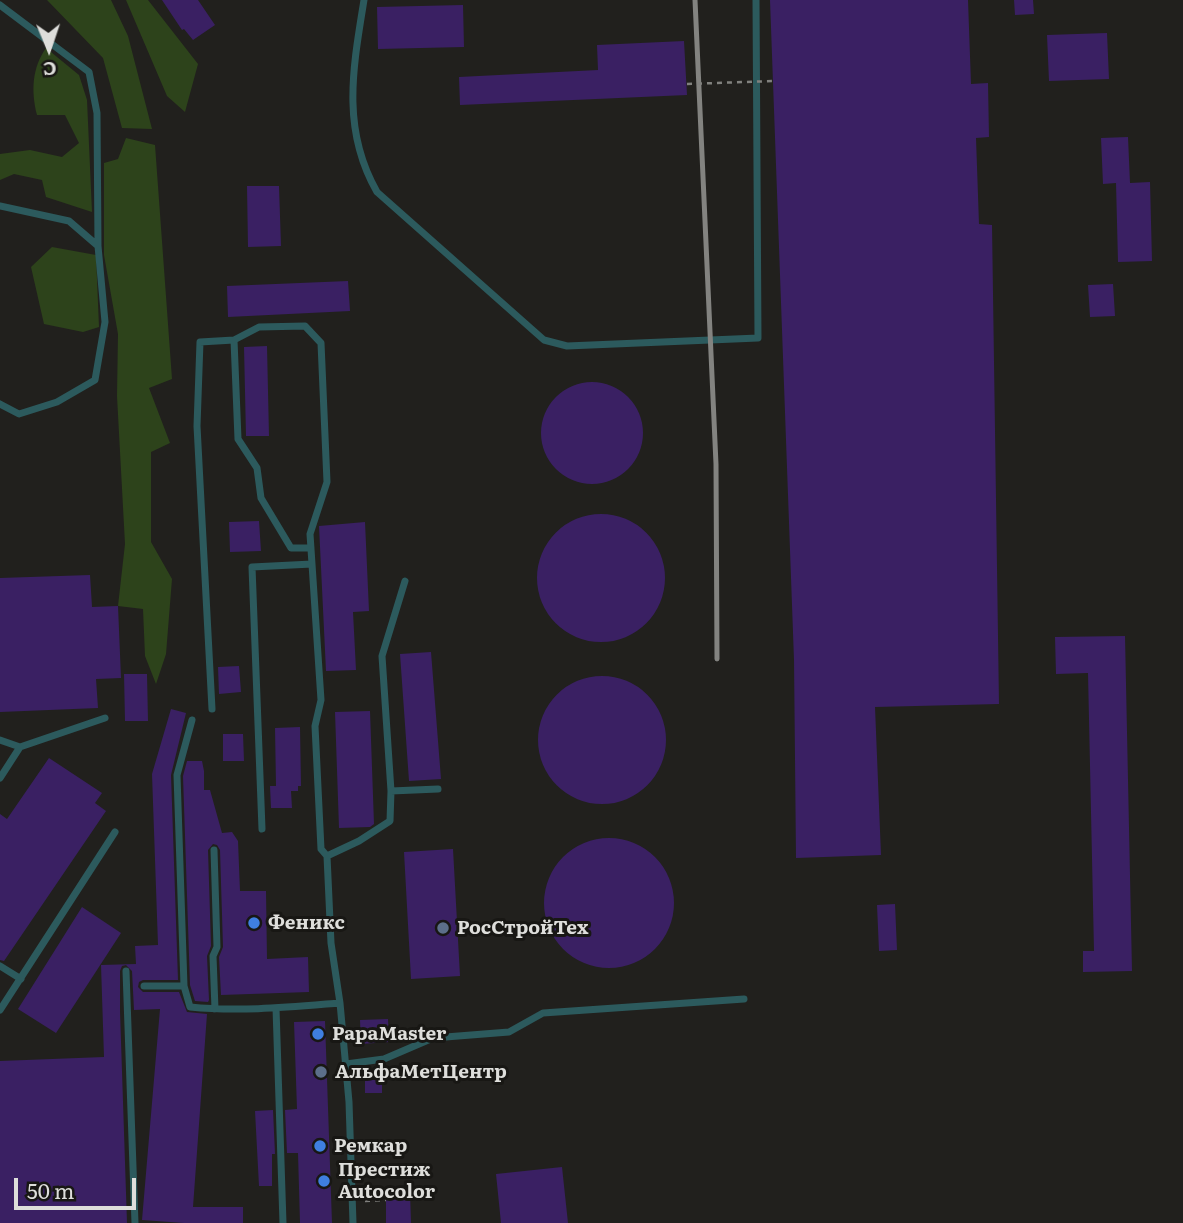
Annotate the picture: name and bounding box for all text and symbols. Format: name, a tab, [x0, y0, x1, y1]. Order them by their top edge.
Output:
north arrow	[14, 14, 84, 84]
text: С	[42, 56, 57, 84]
place label: Феникс	[268, 912, 345, 934]
marker: Феникс	[246, 915, 262, 931]
place label: РосСтройТех	[457, 917, 589, 939]
marker: РосСтройТех	[435, 920, 451, 936]
place label: PapaMaster	[332, 1023, 446, 1045]
marker: PapaMaster	[310, 1026, 326, 1042]
place label: АльфаМетЦентр	[335, 1061, 507, 1083]
marker: АльфаМетЦентр	[313, 1064, 329, 1080]
place label: Ремкар	[334, 1135, 407, 1157]
marker: Ремкар	[312, 1138, 328, 1154]
place label: Престиж Autocolor	[338, 1159, 435, 1203]
scale bar	[18, 1164, 140, 1208]
marker: Престиж Autocolor	[316, 1173, 332, 1189]
text: 50 m	[27, 1174, 74, 1205]

